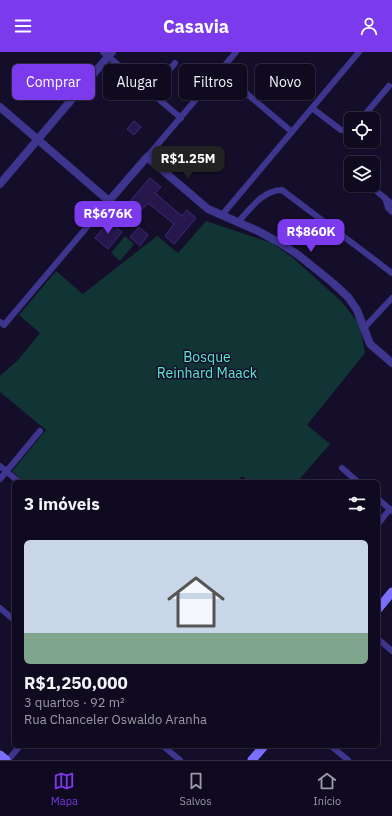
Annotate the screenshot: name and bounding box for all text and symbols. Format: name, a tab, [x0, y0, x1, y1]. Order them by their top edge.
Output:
icon: menu	[12, 15, 34, 37]
text: Casavia	[163, 15, 229, 38]
icon: person	[358, 15, 380, 37]
chip: Comprar	[12, 64, 95, 100]
chip: Alugar	[103, 64, 171, 100]
chip: Filtros	[179, 64, 247, 100]
chip: Novo	[255, 64, 315, 100]
map controls	[344, 112, 380, 192]
button: locate	[344, 112, 380, 148]
pin: R$1.25M	[151, 146, 225, 180]
text: R$1.25M	[161, 150, 215, 167]
button: layers	[344, 156, 380, 192]
pin: R$676K	[75, 201, 141, 235]
text: R$676K	[83, 205, 133, 222]
pin: R$860K	[278, 219, 344, 253]
text: R$860K	[286, 223, 336, 240]
park label: Bosque Reinhard Maack	[157, 348, 258, 382]
text: 3 imóveis	[24, 493, 100, 515]
icon: filters	[346, 493, 368, 515]
icon: home	[160, 566, 232, 638]
text: R$1,250,000	[24, 672, 128, 694]
text: 3 quartos · 92 m²	[24, 694, 125, 711]
text: Rua Chanceler Oswaldo Aranha	[24, 711, 207, 728]
tab: Mapa	[51, 770, 78, 808]
tab: Salvos	[180, 770, 212, 808]
tab: Início	[313, 770, 341, 808]

